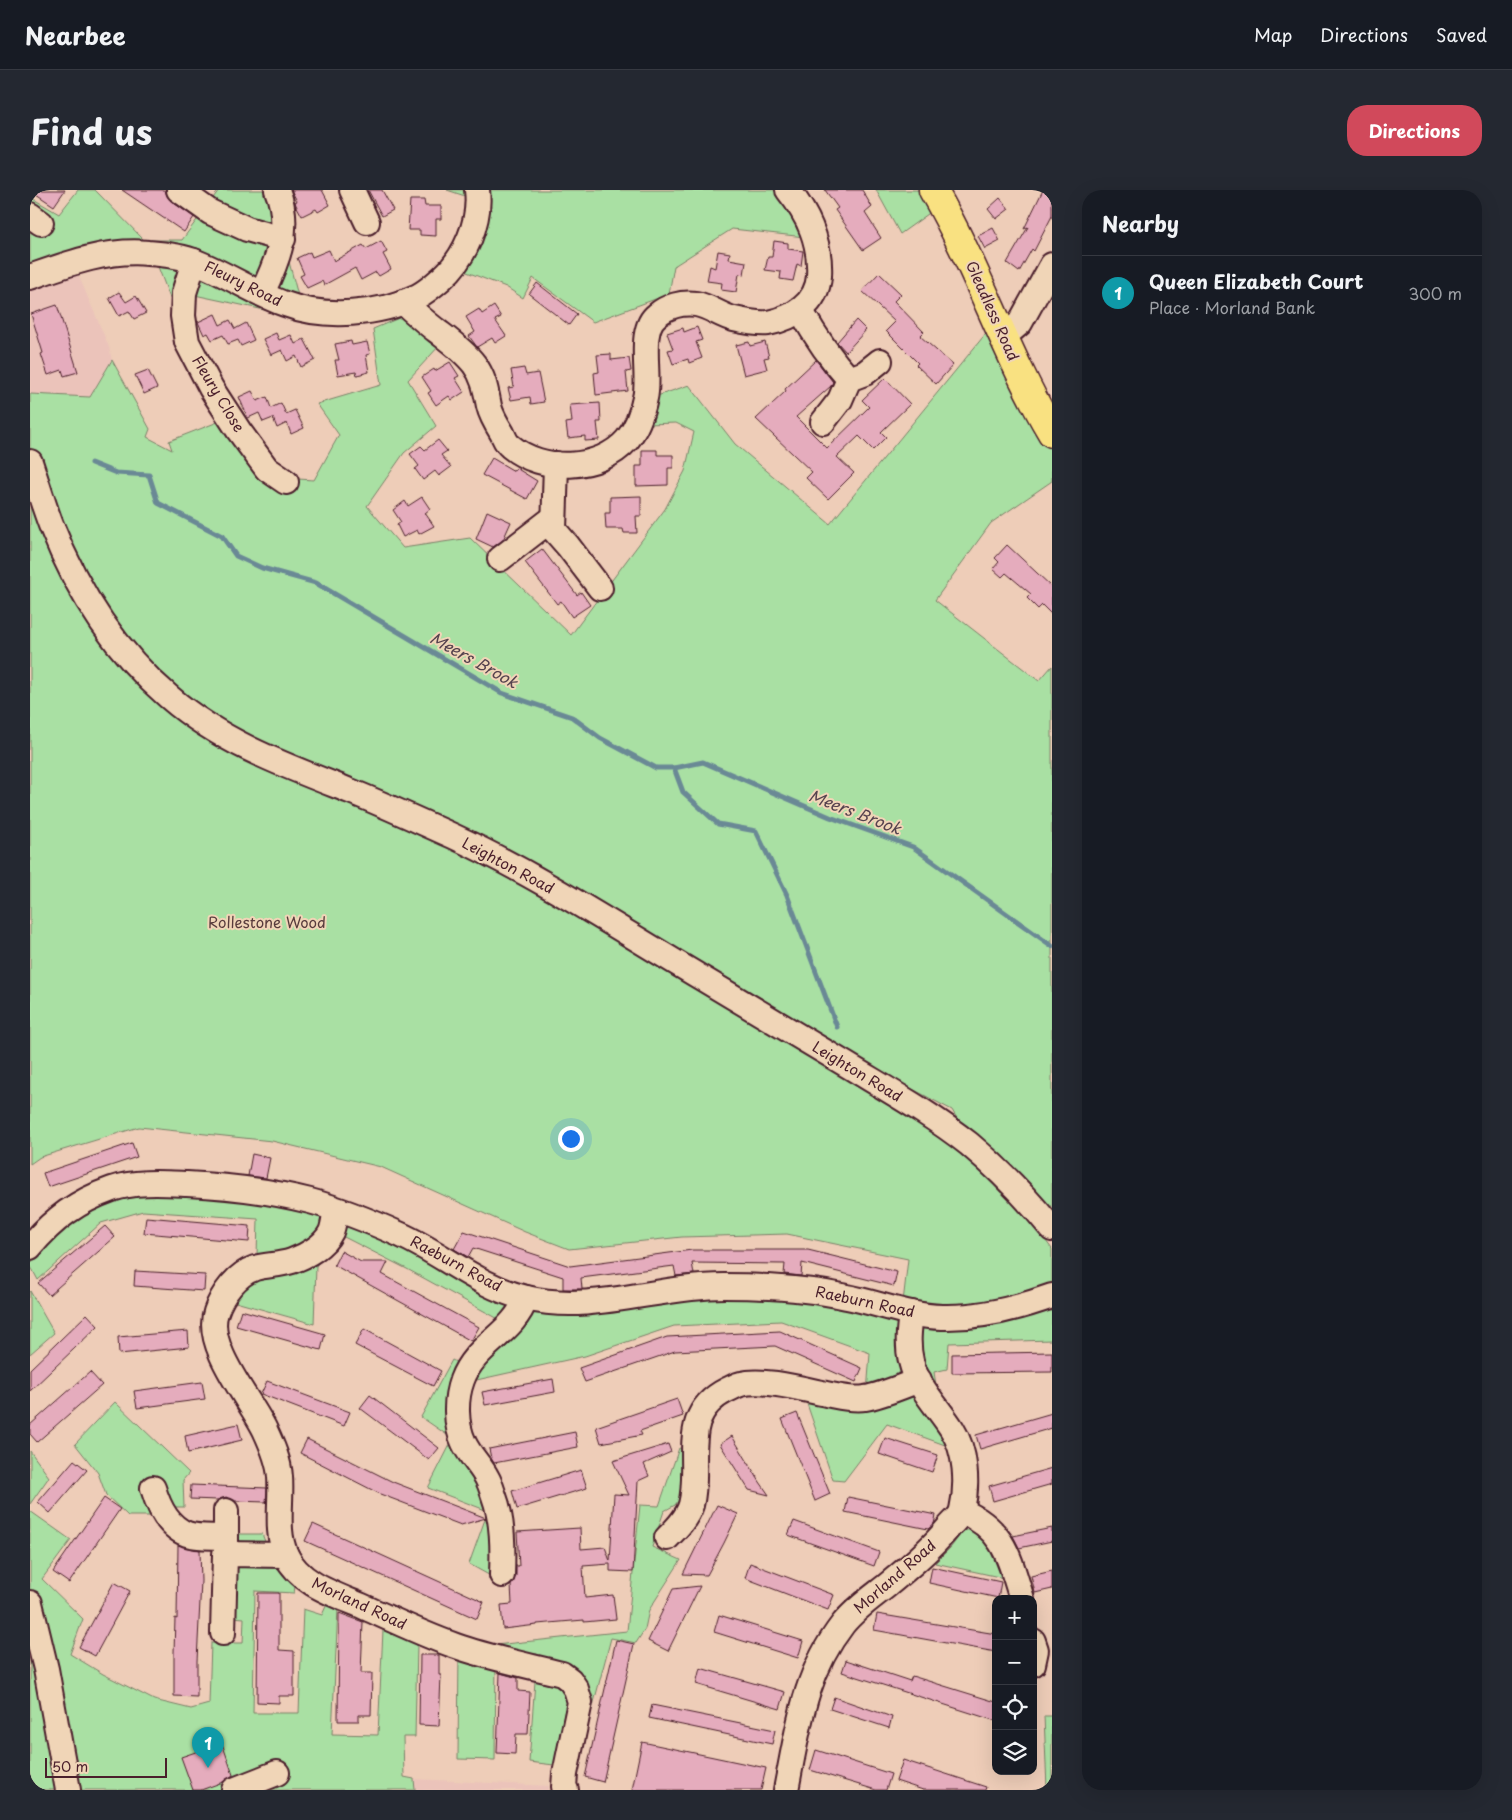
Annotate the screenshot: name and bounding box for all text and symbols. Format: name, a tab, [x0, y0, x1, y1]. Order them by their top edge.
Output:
text: Nearbee	[25, 17, 126, 53]
text: Map	[1254, 21, 1292, 48]
text: Directions	[1320, 21, 1408, 48]
text: Saved	[1436, 21, 1487, 48]
text: Find us	[30, 104, 152, 157]
button: Directions	[1347, 105, 1482, 156]
text: Nearby	[1102, 207, 1179, 239]
street label: Fleury Road	[201, 254, 286, 311]
street label: Gleadless Road	[961, 257, 1026, 364]
text: Queen Elizabeth Court	[1149, 267, 1363, 295]
text: 1	[1114, 281, 1122, 305]
text: 300 m	[1408, 281, 1462, 305]
text: Place · Morland Bank	[1149, 295, 1315, 319]
street label: Fleury Close	[187, 350, 251, 436]
water label: Meers Brook	[426, 625, 524, 694]
water label: Meers Brook	[806, 782, 906, 840]
street label: Leighton Road	[458, 831, 559, 899]
park label: Rollestone Wood	[208, 910, 326, 933]
street label: Leighton Road	[808, 1035, 907, 1107]
your location	[558, 1126, 584, 1152]
street label: Raeburn Road	[407, 1229, 507, 1297]
street label: Raeburn Road	[814, 1279, 917, 1322]
street label: Morland Road	[848, 1534, 940, 1618]
street label: Morland Road	[308, 1571, 411, 1635]
map controls	[992, 1595, 1037, 1775]
button: +	[992, 1595, 1037, 1640]
button: −	[992, 1640, 1037, 1685]
button: locate	[992, 1685, 1037, 1730]
pin: 1	[192, 1727, 224, 1768]
button: layers	[992, 1730, 1037, 1775]
scale bar	[45, 1755, 168, 1778]
text: 50 m	[52, 1756, 88, 1777]

